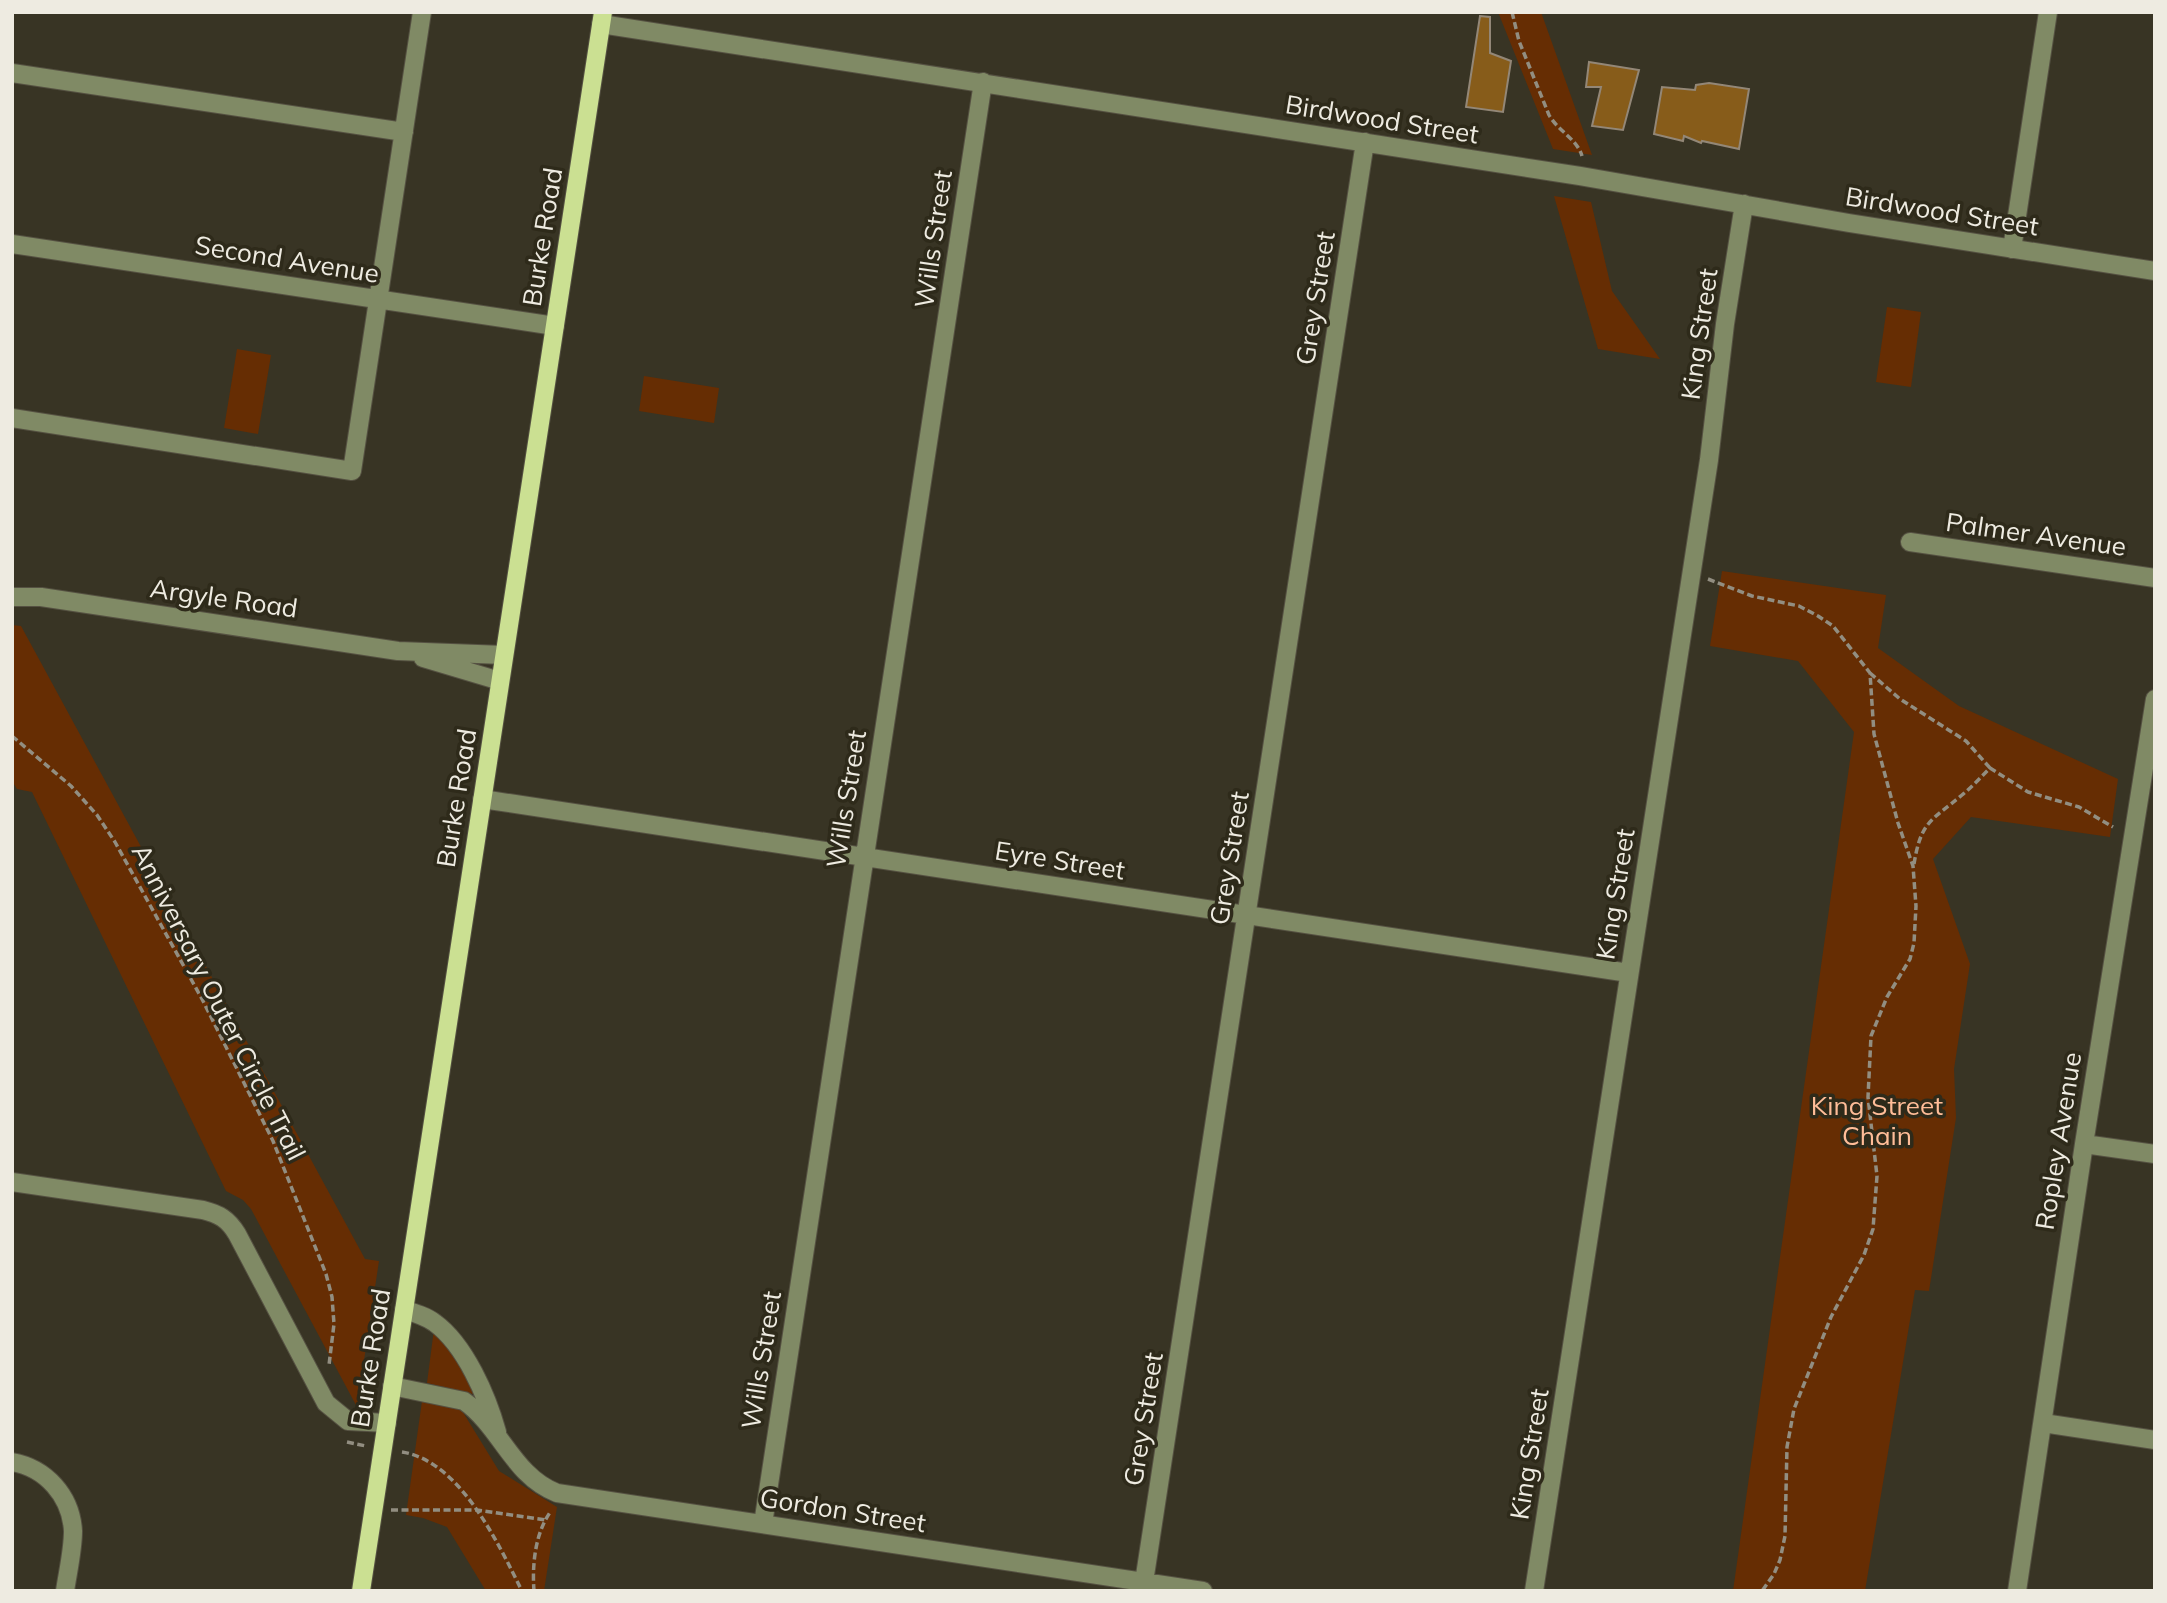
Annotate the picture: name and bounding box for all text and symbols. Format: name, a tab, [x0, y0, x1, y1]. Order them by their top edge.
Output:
street label: Birdwood Street	[1283, 87, 1481, 151]
street label: Burke Road	[515, 165, 569, 309]
street label: Wills Street	[907, 168, 959, 310]
street label: Birdwood Street	[1843, 179, 2041, 243]
street label: Second Avenue	[193, 228, 381, 290]
street label: Grey Street	[1288, 229, 1342, 367]
street label: King Street	[1673, 266, 1725, 402]
street label: Palmer Avenue	[1944, 505, 2128, 563]
street label: Argyle Road	[148, 571, 300, 625]
street label: Burke Road	[429, 726, 483, 870]
street label: Wills Street	[819, 728, 873, 870]
street label: Grey Street	[1202, 789, 1256, 927]
street label: King Street	[1588, 826, 1642, 962]
street label: Eyre Street	[993, 833, 1127, 887]
street label: Anniversary Outer Circle Trail	[125, 838, 313, 1166]
street label: Ropley Avenue	[2028, 1050, 2088, 1232]
park label: King Street Chain	[1811, 1089, 1943, 1152]
street label: Burke Road	[343, 1286, 397, 1430]
street label: Wills Street	[734, 1289, 788, 1431]
street label: Grey Street	[1116, 1350, 1170, 1488]
street label: King Street	[1502, 1386, 1556, 1522]
street label: Gordon Street	[758, 1481, 928, 1539]

